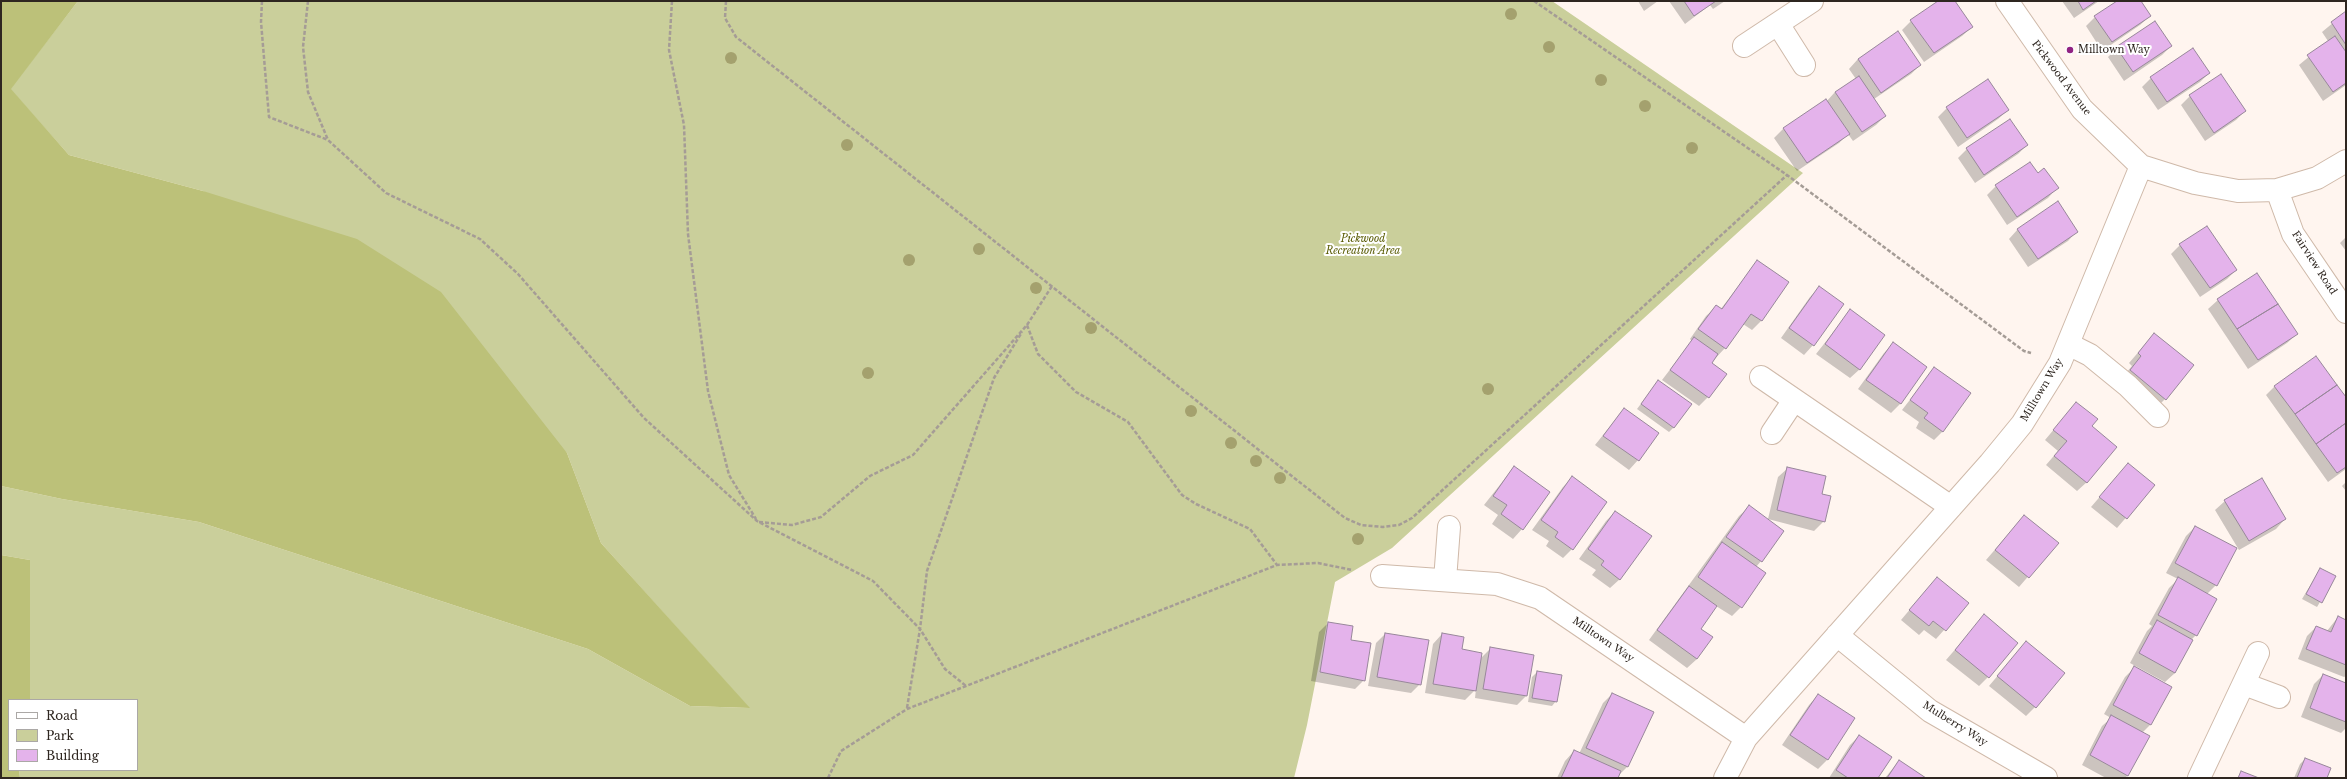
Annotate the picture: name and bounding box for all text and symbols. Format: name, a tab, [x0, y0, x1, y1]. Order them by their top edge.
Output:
street label: Pickwood Avenue	[2029, 38, 2093, 118]
place label: Milltown Way	[2078, 44, 2150, 56]
marker: Milltown Way	[2065, 45, 2075, 55]
street label: Fairview Road	[2289, 229, 2339, 297]
park label: Pickwood Recreation Area	[1326, 233, 1400, 256]
street label: Milltown Way	[2018, 356, 2066, 424]
street label: Milltown Way	[1570, 615, 1636, 665]
legend	[8, 699, 138, 771]
street label: Mulberry Way	[1920, 699, 1990, 749]
text: Road	[46, 708, 78, 723]
text: Park	[46, 728, 74, 743]
text: Building	[46, 748, 99, 763]

